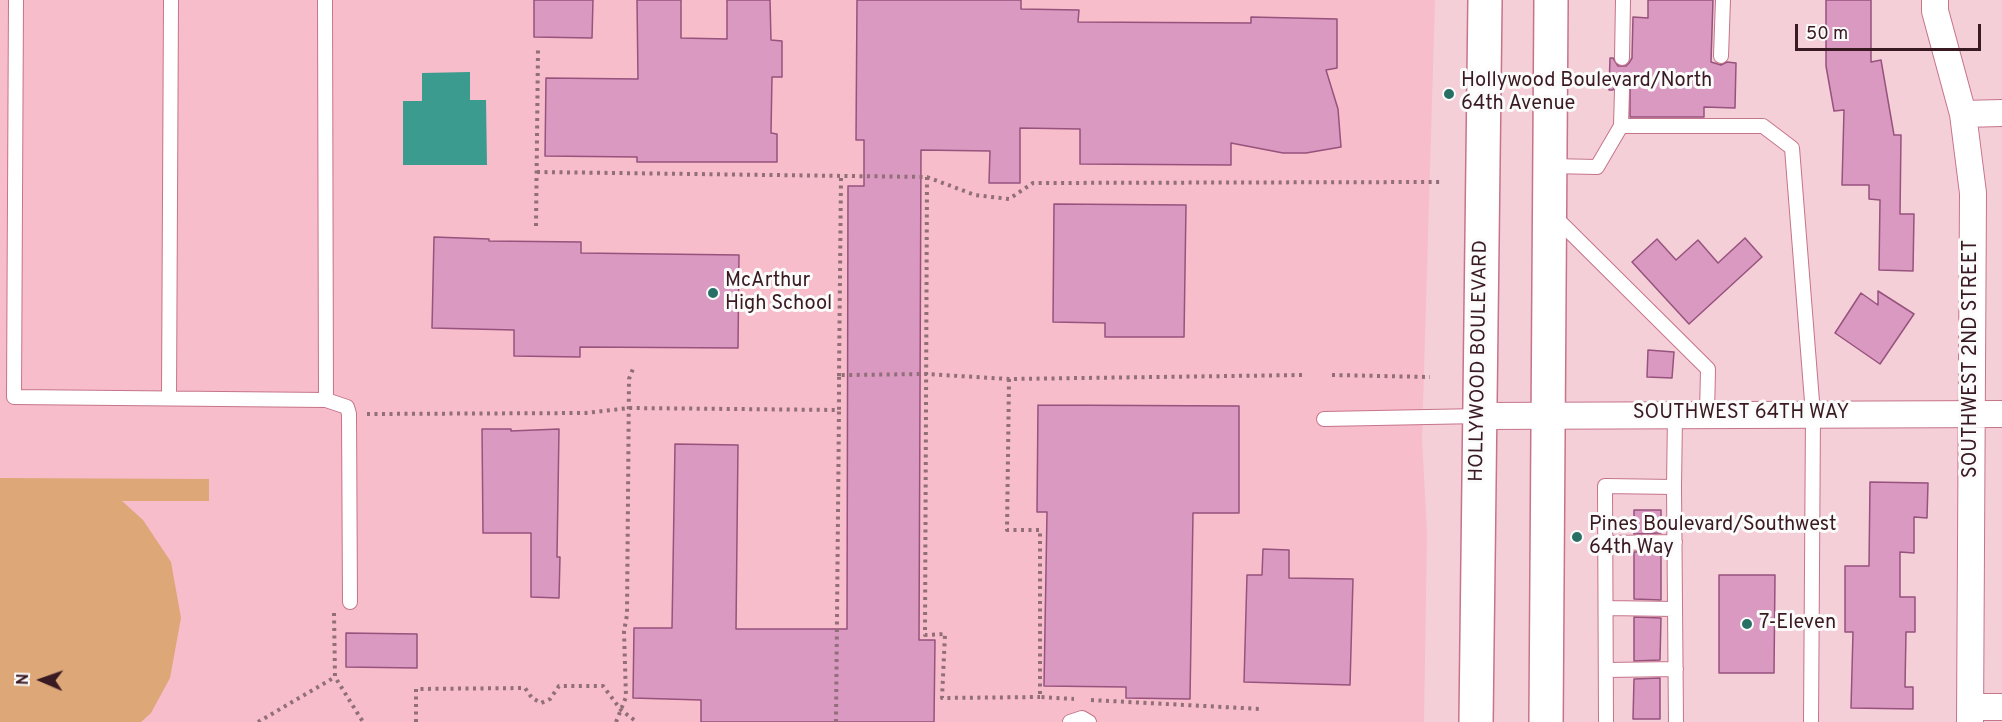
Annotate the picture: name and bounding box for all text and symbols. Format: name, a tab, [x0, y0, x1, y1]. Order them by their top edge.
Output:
scale bar	[1798, 12, 1984, 50]
text: 50 m	[1806, 23, 1848, 46]
place label: Hollywood Boulevard/North 64th Avenue	[1461, 70, 1712, 117]
marker: Hollywood Boulevard/North 64th Avenue	[1442, 87, 1456, 101]
street label: HOLLYWOOD BOULEVARD	[1466, 240, 1494, 482]
street label: SOUTHWEST 2ND STREET	[1960, 240, 1984, 478]
place label: McArthur High School	[725, 270, 832, 317]
marker: McArthur High School	[706, 286, 720, 300]
street label: SOUTHWEST 64TH WAY	[1633, 402, 1849, 426]
place label: Pines Boulevard/Southwest 64th Way	[1589, 514, 1836, 561]
marker: Pines Boulevard/Southwest 64th Way	[1570, 530, 1584, 544]
place label: 7-Eleven	[1759, 612, 1836, 636]
marker: 7-Eleven	[1740, 617, 1754, 631]
north arrow	[12, 650, 72, 710]
text: N	[14, 673, 34, 685]

